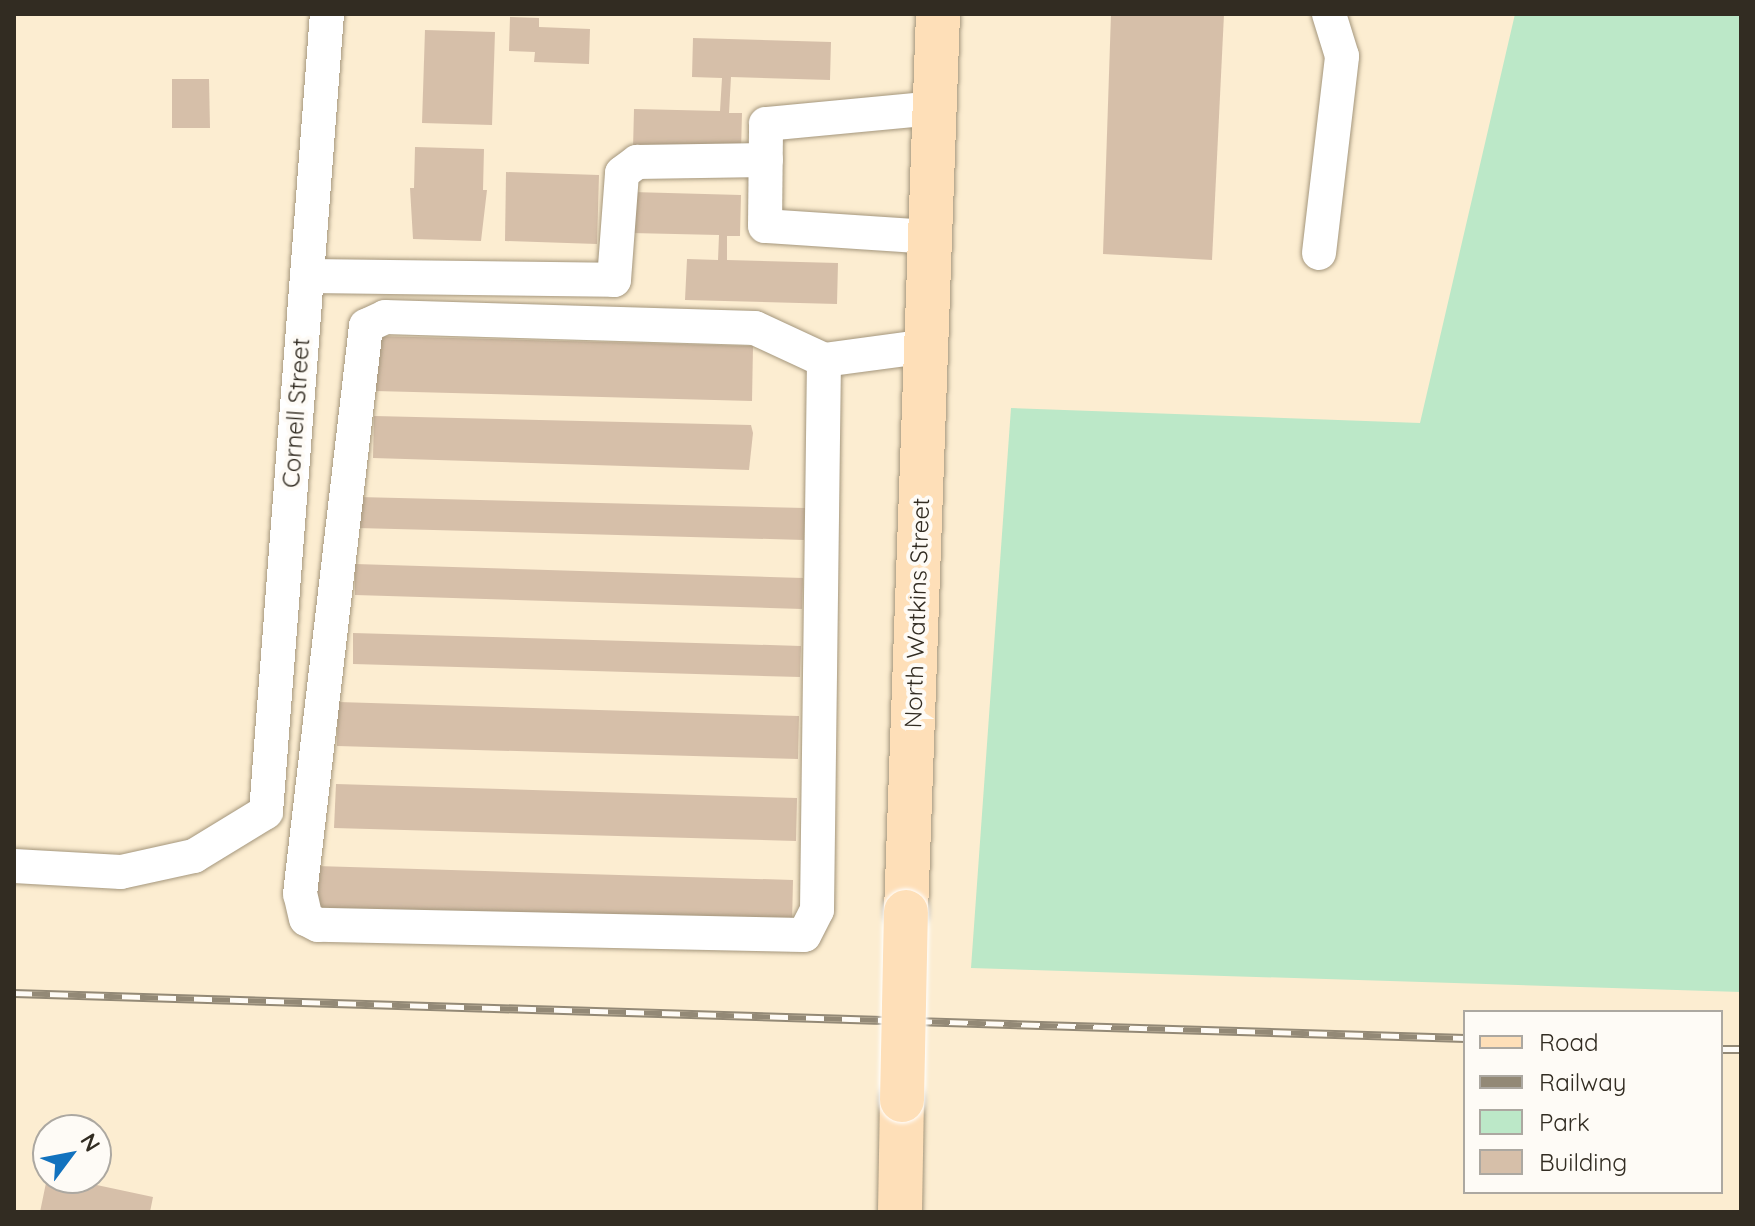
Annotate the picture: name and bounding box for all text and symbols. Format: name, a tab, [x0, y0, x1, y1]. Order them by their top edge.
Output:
street label: Cornell Street	[276, 337, 316, 489]
street label: North Watkins Street	[899, 497, 935, 729]
legend	[1463, 1010, 1723, 1194]
text: Road	[1539, 1027, 1599, 1057]
text: Railway	[1539, 1067, 1626, 1097]
text: Park	[1539, 1107, 1590, 1137]
north arrow	[32, 1114, 112, 1194]
text: N	[74, 1128, 107, 1157]
text: Building	[1539, 1147, 1627, 1177]

